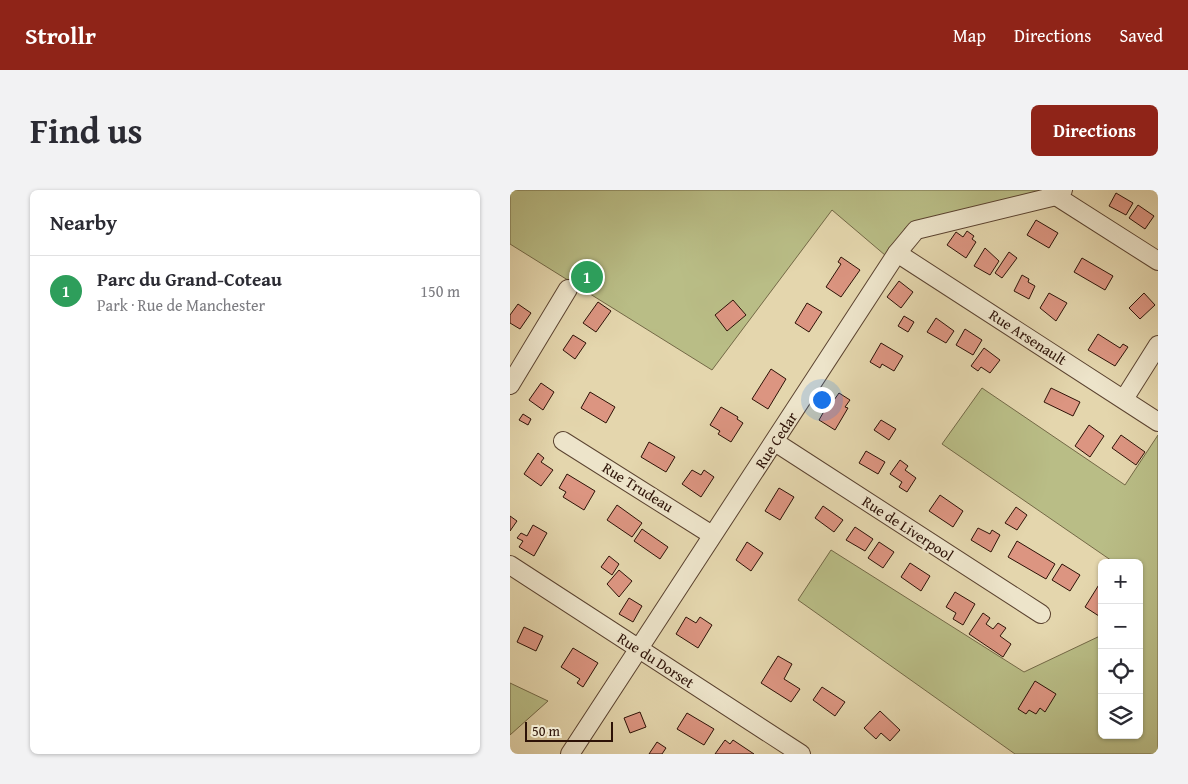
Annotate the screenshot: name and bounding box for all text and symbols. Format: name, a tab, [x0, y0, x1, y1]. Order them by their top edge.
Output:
text: Strollr	[25, 18, 96, 53]
text: Map	[953, 22, 986, 49]
text: Directions	[1014, 22, 1091, 49]
text: Saved	[1119, 22, 1163, 49]
text: Find us	[30, 105, 143, 156]
button: Directions	[1031, 105, 1158, 156]
text: Nearby	[50, 207, 117, 238]
pin: 1	[571, 258, 603, 296]
text: Parc du Grand-Coteau	[97, 265, 282, 293]
text: 1	[62, 279, 70, 303]
text: 150 m	[420, 279, 460, 303]
text: Park · Rue de Manchester	[97, 293, 265, 317]
street label: Rue Arsenault	[985, 304, 1071, 370]
your location	[809, 387, 835, 413]
street label: Rue Cedar	[750, 408, 802, 472]
street label: Rue Trudeau	[598, 457, 678, 518]
street label: Rue de Liverpool	[858, 491, 958, 565]
map controls	[1098, 559, 1143, 739]
button: +	[1098, 559, 1143, 604]
button: −	[1098, 604, 1143, 649]
street label: Rue du Dorset	[613, 627, 699, 693]
button: locate	[1098, 649, 1143, 694]
button: layers	[1098, 694, 1143, 739]
scale bar	[525, 719, 612, 742]
text: 50 m	[532, 721, 560, 741]

